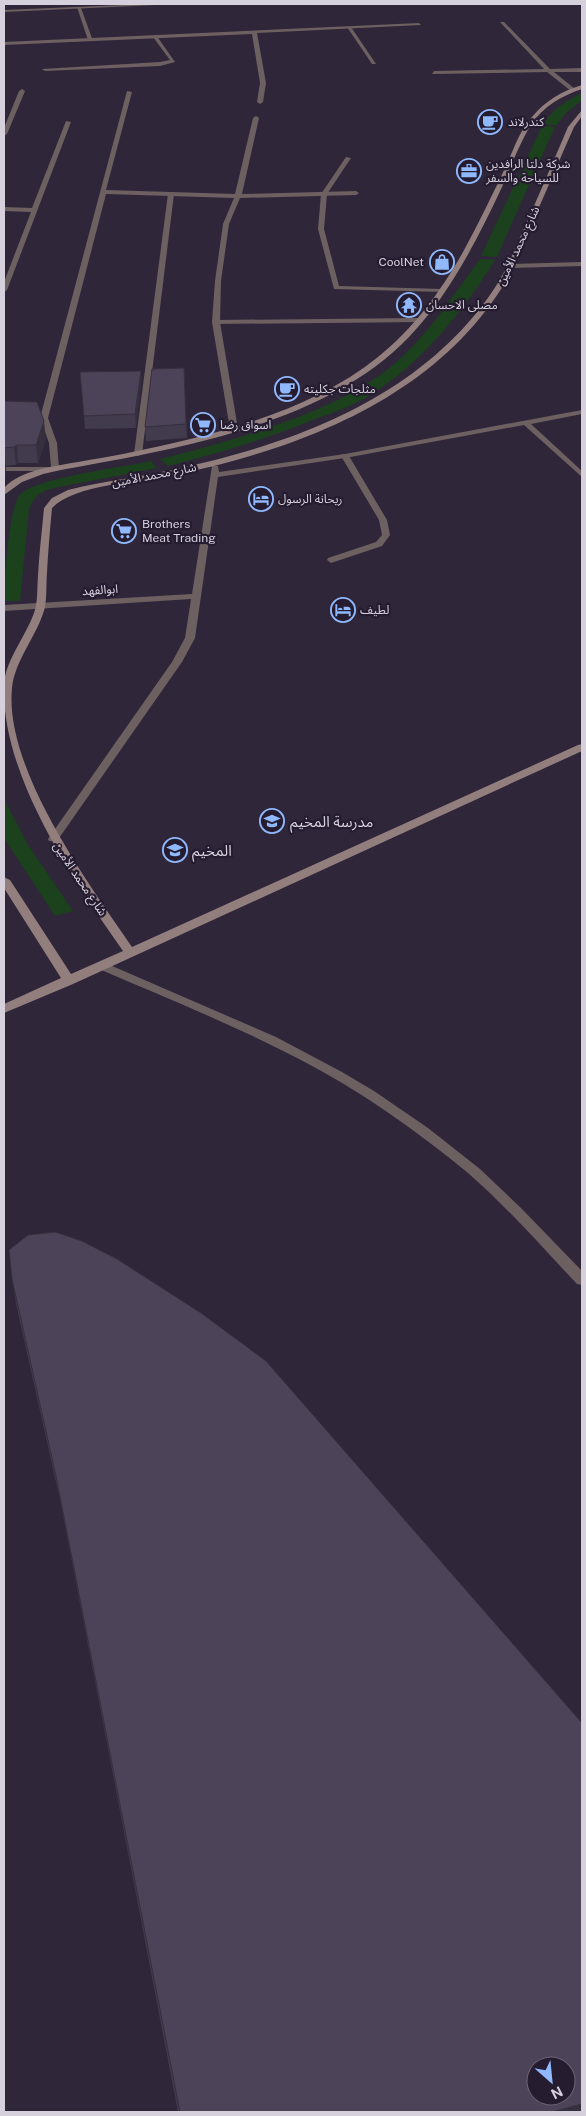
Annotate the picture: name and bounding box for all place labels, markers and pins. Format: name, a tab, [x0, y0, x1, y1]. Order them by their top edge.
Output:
cafe icon: كندرلاند	[477, 109, 503, 135]
place label: كندرلاند	[508, 115, 545, 129]
place label: شركة دلتا الرافدين للسياحة والسفر	[485, 157, 570, 185]
office icon: شركة دلتا الرافدين للسياحة والسفر	[456, 158, 482, 184]
shop icon: CoolNet	[429, 249, 455, 275]
place label: CoolNet	[378, 255, 424, 269]
temple icon: مصلى الاحسان	[396, 292, 422, 318]
place label: مصلى الاحسان	[426, 298, 498, 312]
cafe icon: مثلجات جكليته	[274, 376, 300, 402]
place label: مثلجات جكليته	[304, 382, 376, 396]
supermarket icon: اسواق رضا	[190, 412, 216, 438]
place label: اسواق رضا	[220, 418, 272, 432]
hotel icon: ريحانة الرسول	[248, 486, 274, 512]
place label: ريحانة الرسول	[278, 492, 343, 506]
place label: Brothers Meat Trading	[142, 517, 216, 545]
supermarket icon: Brothers Meat Trading	[111, 518, 137, 544]
hotel icon: لطيف	[330, 597, 356, 623]
place label: لطيف	[360, 603, 389, 617]
school or university icon: مدرسة المخيم	[259, 808, 285, 834]
place label: مدرسة المخيم	[290, 813, 373, 833]
school or university icon: المخيم	[162, 837, 188, 863]
place label: المخيم	[192, 842, 232, 862]

